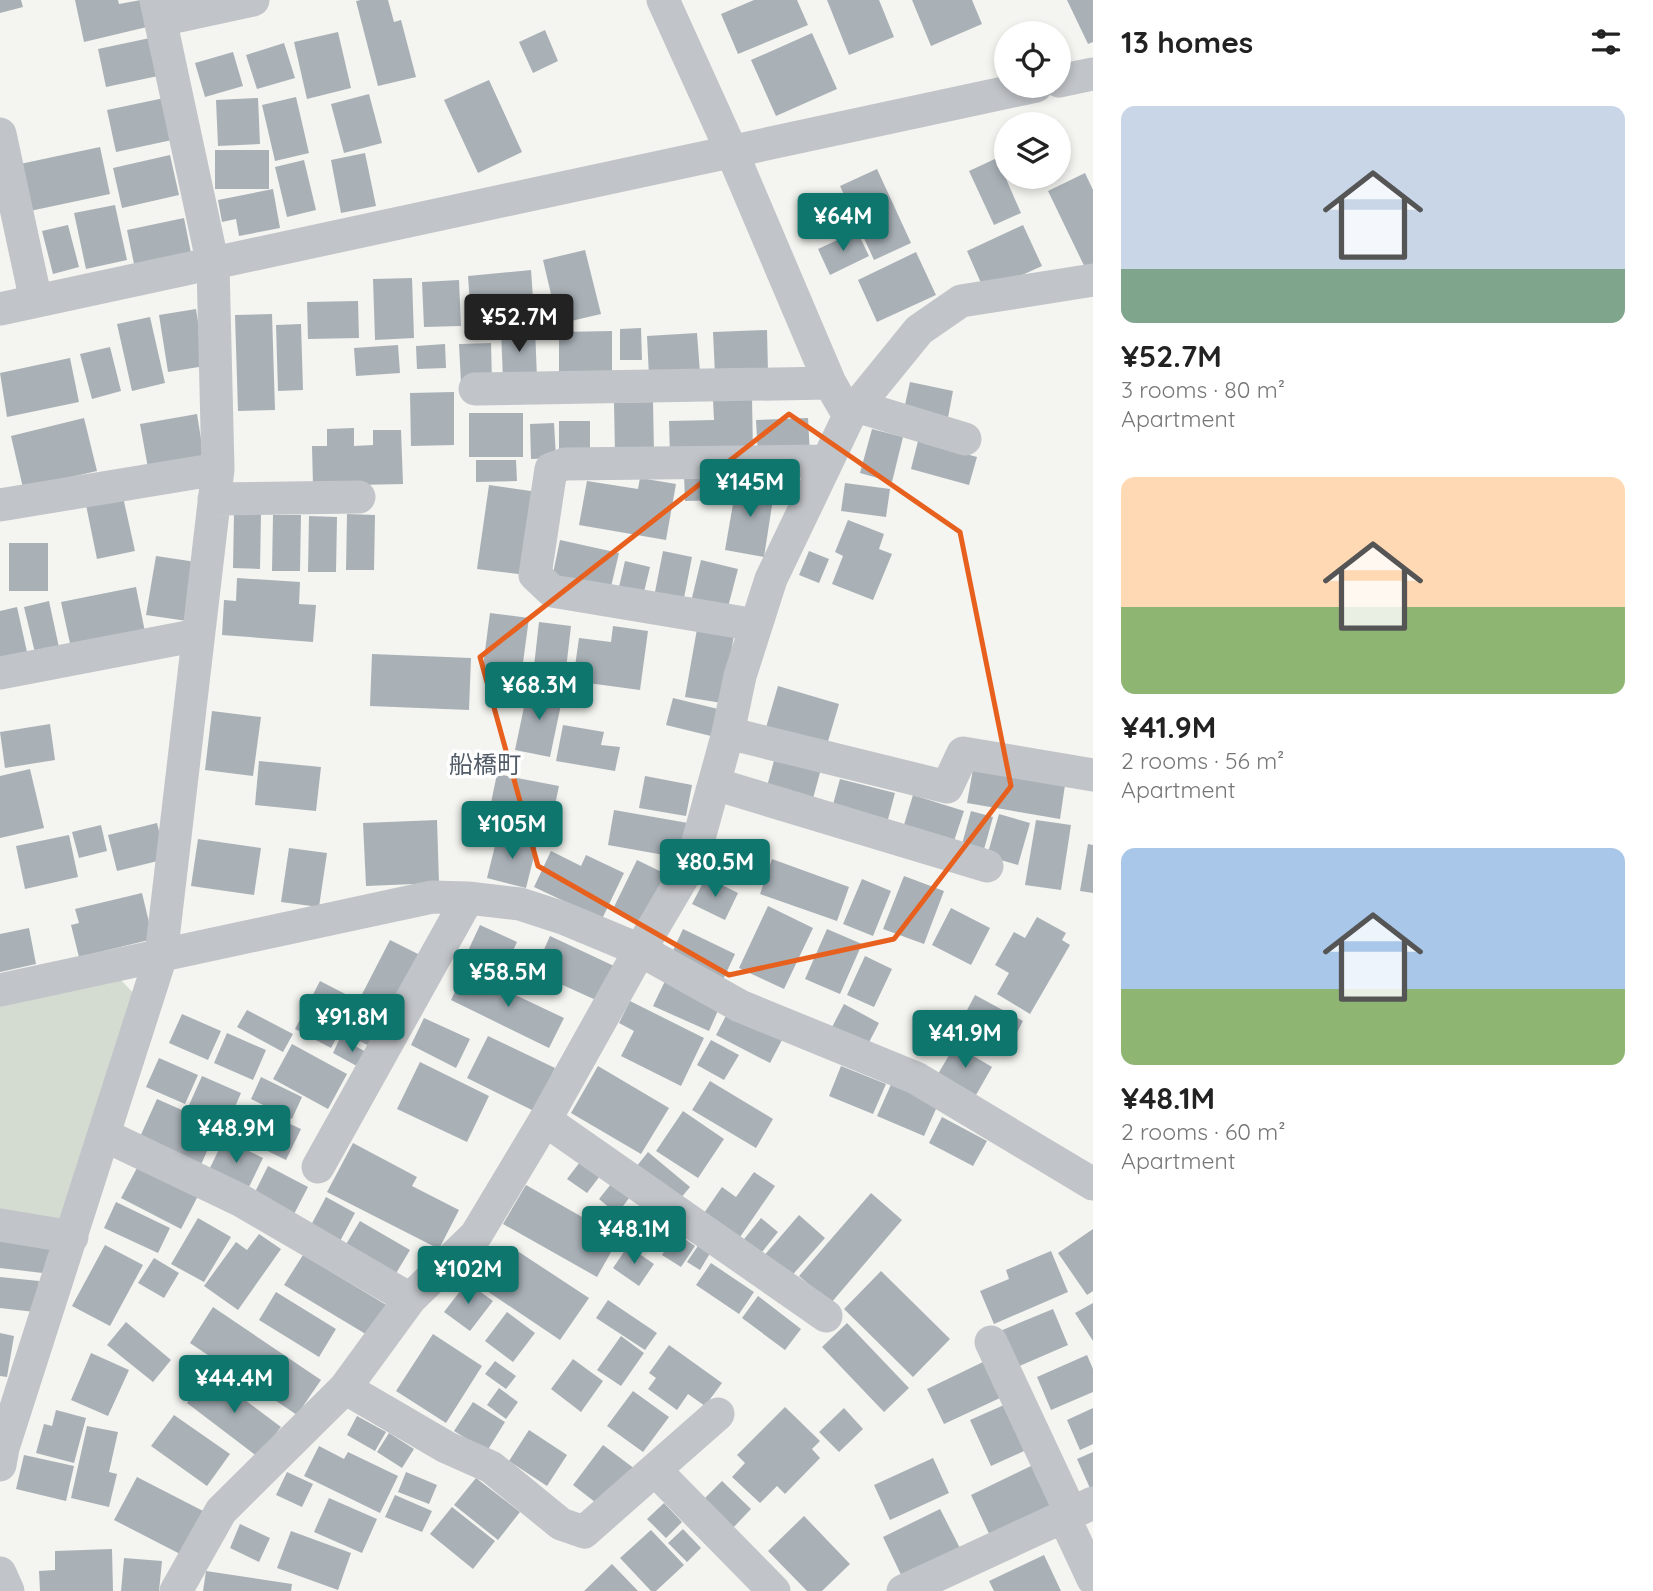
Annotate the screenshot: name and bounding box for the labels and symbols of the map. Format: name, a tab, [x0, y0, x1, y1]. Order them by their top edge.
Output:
pin: ¥64M	[802, 194, 884, 253]
pin: ¥52.7M	[462, 294, 576, 354]
pin: ¥145M	[701, 460, 799, 519]
pin: ¥68.3M	[482, 662, 596, 722]
district label: 船橋町	[449, 749, 521, 779]
pin: ¥105M	[463, 802, 561, 861]
pin: ¥80.5M	[658, 839, 772, 899]
pin: ¥58.5M	[451, 950, 565, 1009]
pin: ¥91.8M	[295, 995, 409, 1054]
pin: ¥41.9M	[908, 1010, 1022, 1070]
pin: ¥48.9M	[179, 1106, 293, 1165]
pin: ¥48.1M	[577, 1206, 691, 1266]
pin: ¥102M	[419, 1246, 517, 1306]
pin: ¥44.4M	[177, 1356, 291, 1415]

